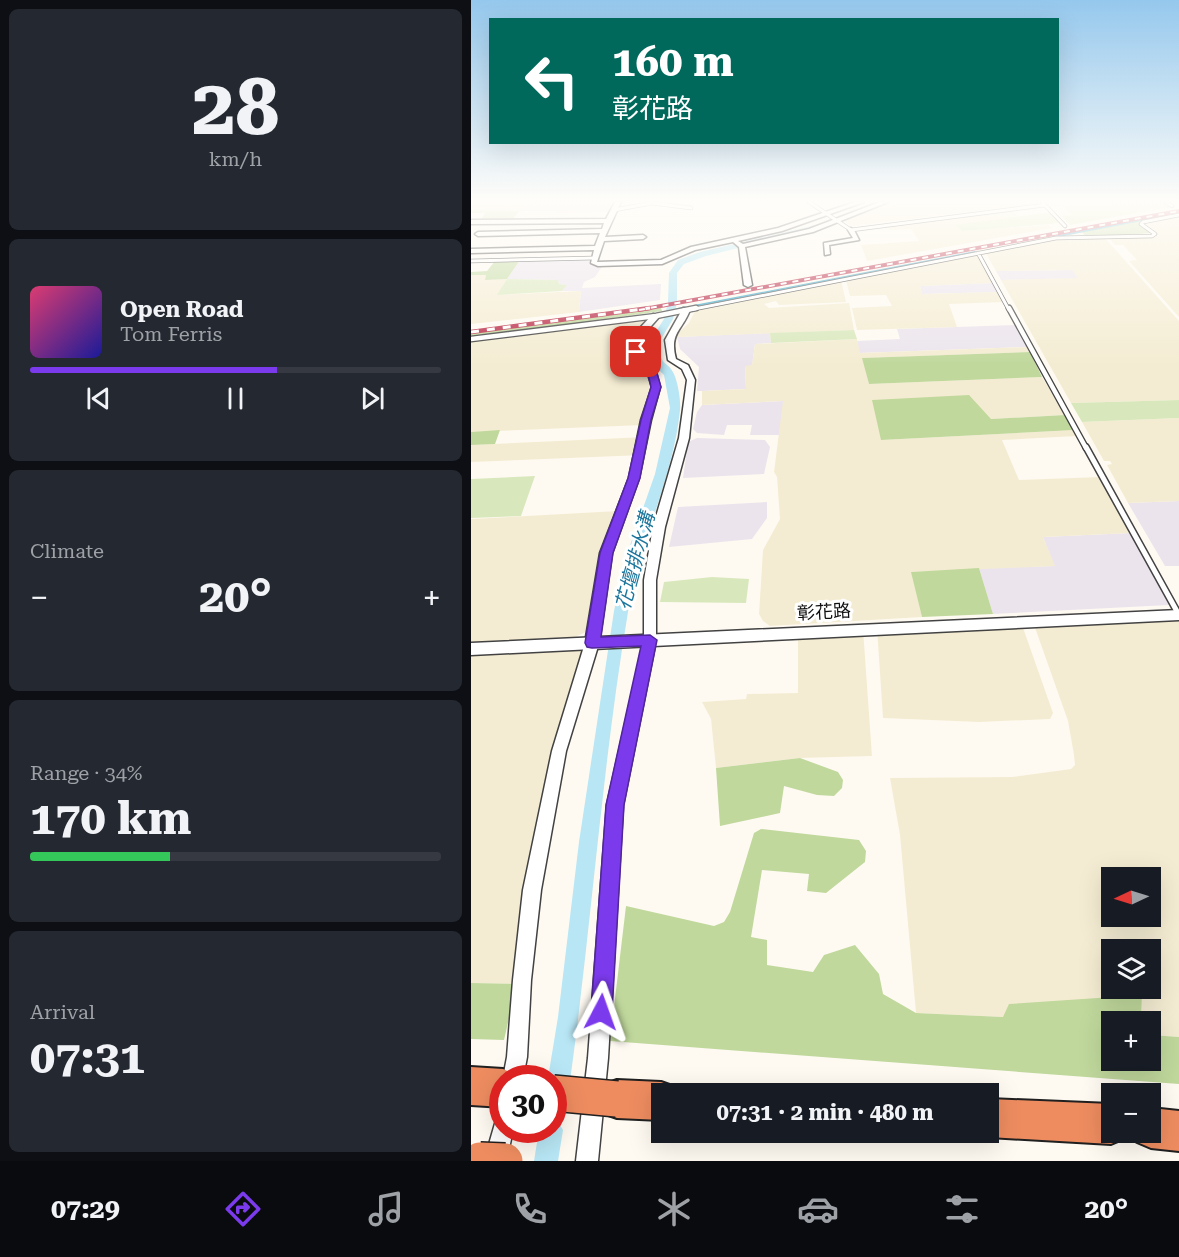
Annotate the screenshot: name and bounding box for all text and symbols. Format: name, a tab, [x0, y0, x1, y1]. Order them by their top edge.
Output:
text: 160 m	[612, 37, 734, 86]
icon: left	[513, 42, 591, 120]
text: 28	[192, 62, 279, 153]
text: 彰花路	[612, 93, 693, 125]
text: km/h	[209, 147, 262, 171]
text: Open Road	[120, 297, 243, 322]
text: Tom Ferris	[120, 322, 222, 346]
pin	[610, 326, 661, 377]
icon: arrive	[619, 335, 652, 368]
icon: previous	[82, 382, 115, 415]
icon: pause	[219, 382, 252, 415]
icon: next	[356, 382, 389, 415]
water label: 花壇排水溝	[610, 507, 660, 612]
text: Climate	[30, 539, 104, 563]
text: 20°	[199, 570, 272, 623]
text: −	[30, 578, 48, 617]
text: +	[423, 578, 441, 617]
street label: 彰花路	[796, 600, 851, 623]
text: Range · 34%	[30, 761, 142, 785]
text: 170 km	[30, 792, 191, 845]
north arrow	[1101, 867, 1161, 927]
map controls	[1101, 867, 1161, 1143]
button: layers	[1101, 939, 1161, 999]
position arrow	[569, 980, 633, 1044]
text: Arrival	[30, 1000, 95, 1024]
button: +	[1101, 1011, 1161, 1071]
text: 07:31	[30, 1031, 145, 1084]
speed limit sign: 30	[489, 1065, 567, 1143]
button: −	[1101, 1083, 1161, 1143]
text: 07:31 · 2 min · 480 m	[716, 1100, 934, 1125]
icon: directions	[222, 1188, 264, 1230]
icon: music	[365, 1188, 407, 1230]
icon: phone	[509, 1188, 551, 1230]
icon: climate	[653, 1188, 695, 1230]
icon: car	[797, 1188, 839, 1230]
icon: filters	[941, 1188, 983, 1230]
text: 07:29	[51, 1193, 120, 1225]
text: 20°	[1084, 1193, 1128, 1225]

